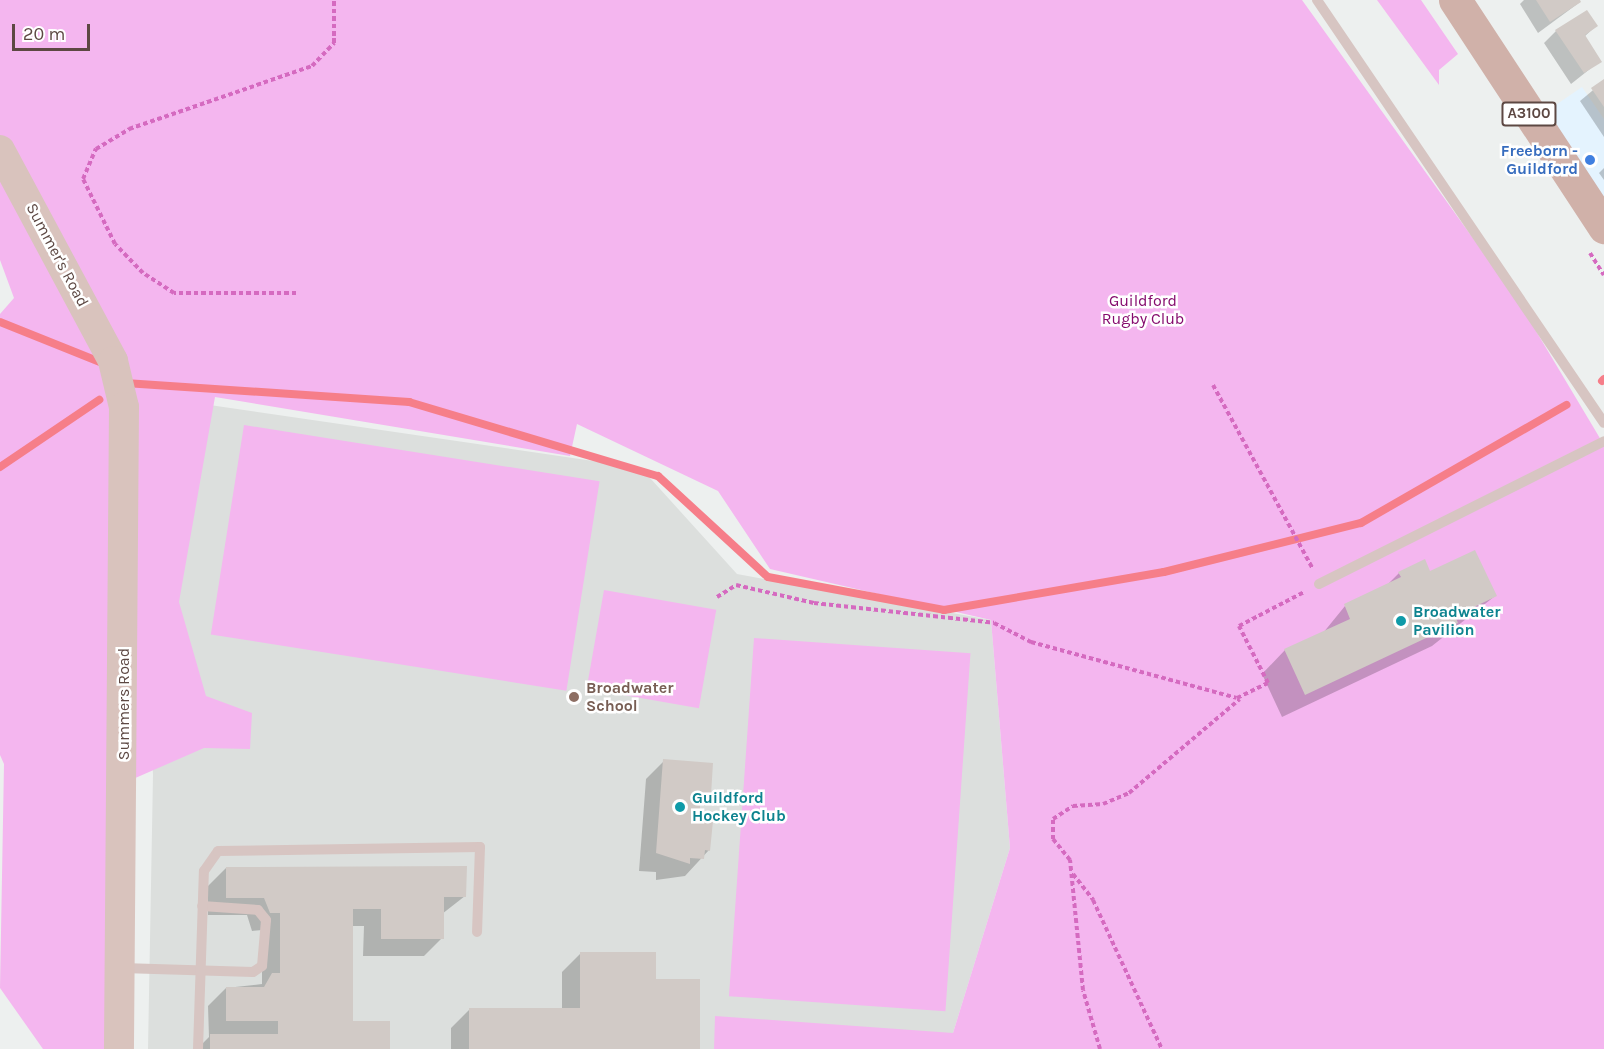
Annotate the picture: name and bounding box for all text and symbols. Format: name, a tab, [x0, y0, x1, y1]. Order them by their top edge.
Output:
scale bar	[15, 12, 93, 50]
text: 20 m	[23, 23, 65, 45]
road number: A3100	[1500, 102, 1558, 126]
place label: Freeborn - Guildford	[1501, 141, 1578, 179]
marker: Freeborn - Guildford	[1583, 153, 1597, 167]
street label: Summer's Road	[22, 200, 92, 310]
park label: Guildford Rugby Club	[1102, 291, 1184, 329]
place label: Broadwater Pavilion	[1413, 602, 1500, 640]
marker: Broadwater Pavilion	[1394, 614, 1408, 628]
street label: Summers Road	[114, 648, 134, 760]
place label: Broadwater School	[586, 678, 673, 716]
marker: Broadwater School	[567, 690, 581, 704]
place label: Guildford Hockey Club	[692, 788, 786, 826]
marker: Guildford Hockey Club	[673, 800, 687, 814]

